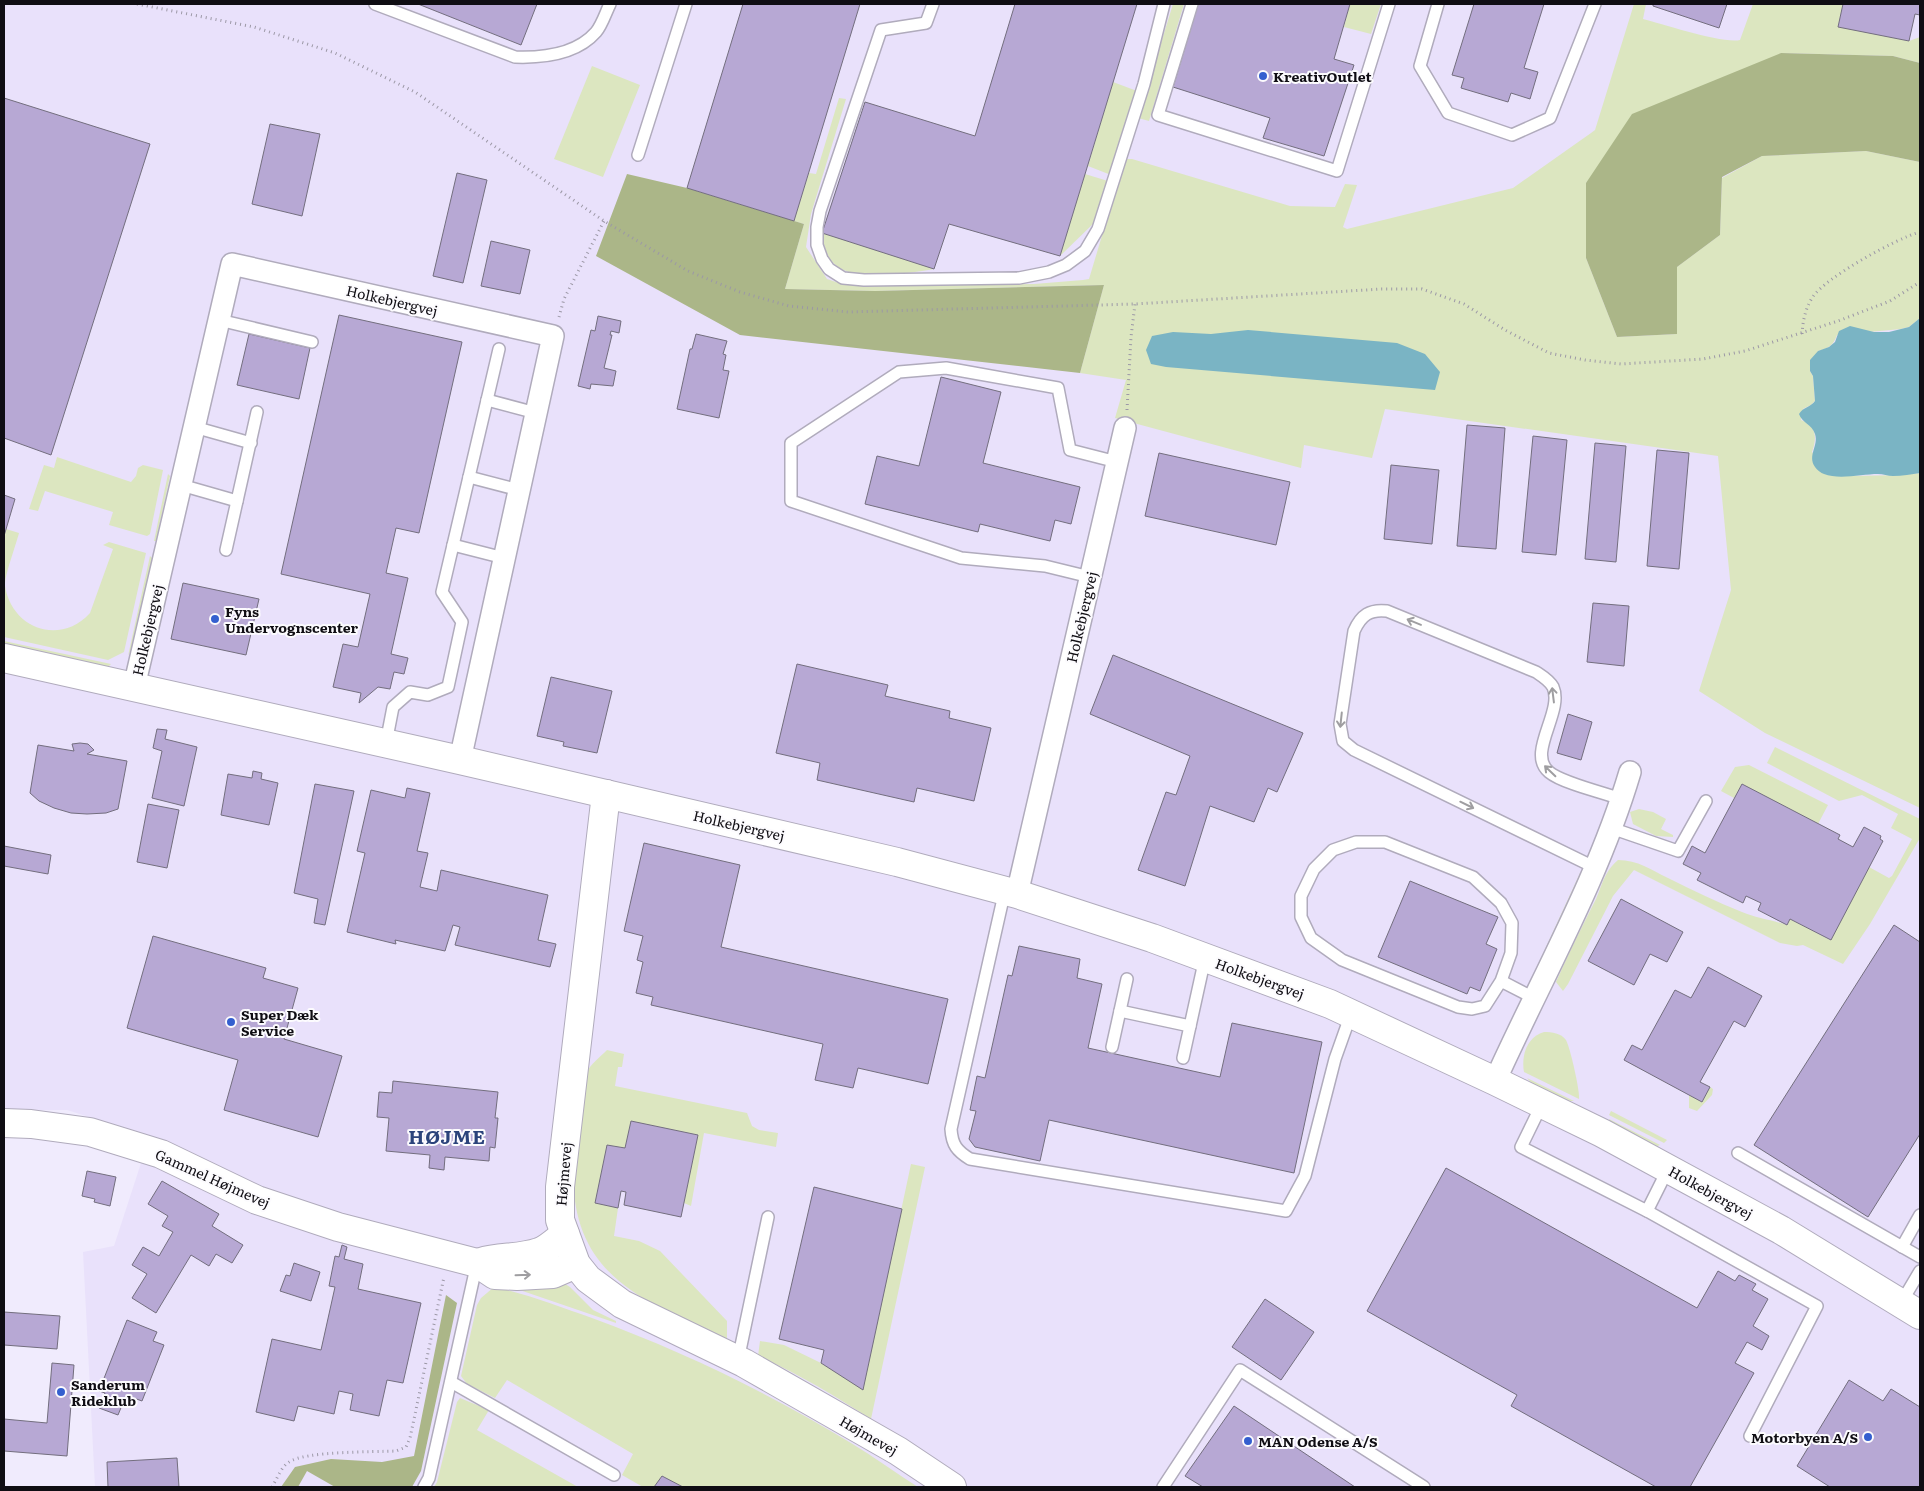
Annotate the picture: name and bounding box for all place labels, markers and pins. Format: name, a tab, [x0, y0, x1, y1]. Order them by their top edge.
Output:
place label: KreativOutlet	[1273, 66, 1373, 86]
marker: KreativOutlet	[1257, 70, 1269, 82]
place label: Fyns Undervognscenter	[225, 601, 359, 637]
marker: Fyns Undervognscenter	[209, 613, 221, 625]
place label: Super Dæk Service	[241, 1004, 319, 1040]
marker: Super Dæk Service	[225, 1016, 237, 1028]
place label: Sanderum Rideklub	[71, 1374, 145, 1410]
marker: Sanderum Rideklub	[55, 1386, 67, 1398]
place label: Motorbyen A/S	[1751, 1427, 1858, 1447]
place label: MAN Odense A/S	[1258, 1431, 1378, 1451]
marker: Motorbyen A/S	[1862, 1431, 1874, 1443]
marker: MAN Odense A/S	[1242, 1435, 1254, 1447]

